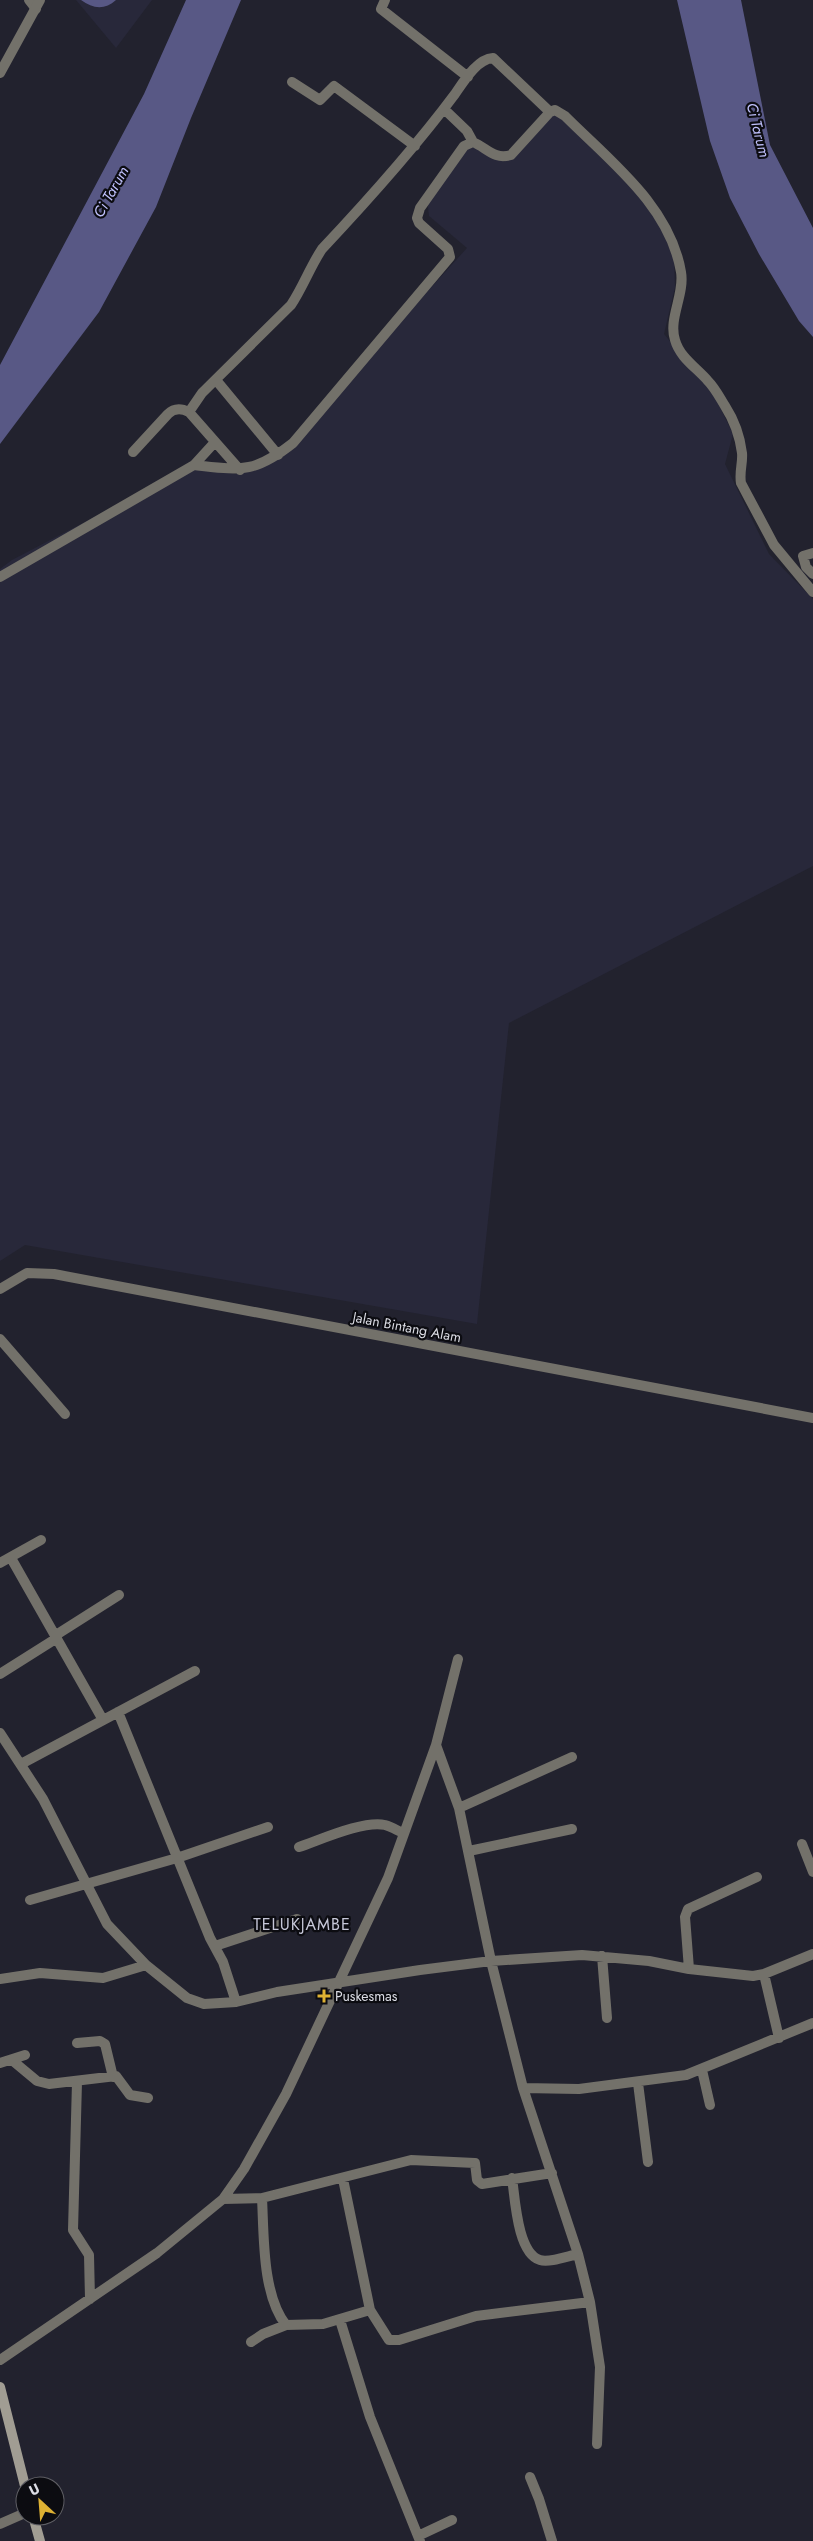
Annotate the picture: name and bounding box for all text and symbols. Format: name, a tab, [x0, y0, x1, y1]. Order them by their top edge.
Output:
water label: Ci Tarum	[741, 100, 775, 160]
water label: Ci Tarum	[88, 162, 134, 222]
street label: Jalan Bintang Alam	[349, 1306, 463, 1347]
district label: TELUKJAMBE	[253, 1913, 351, 1936]
place label: Puskesmas	[335, 1986, 398, 2006]
marker: Puskesmas	[317, 1989, 331, 2003]
north arrow	[15, 2476, 65, 2526]
text: U	[26, 2478, 43, 2500]

